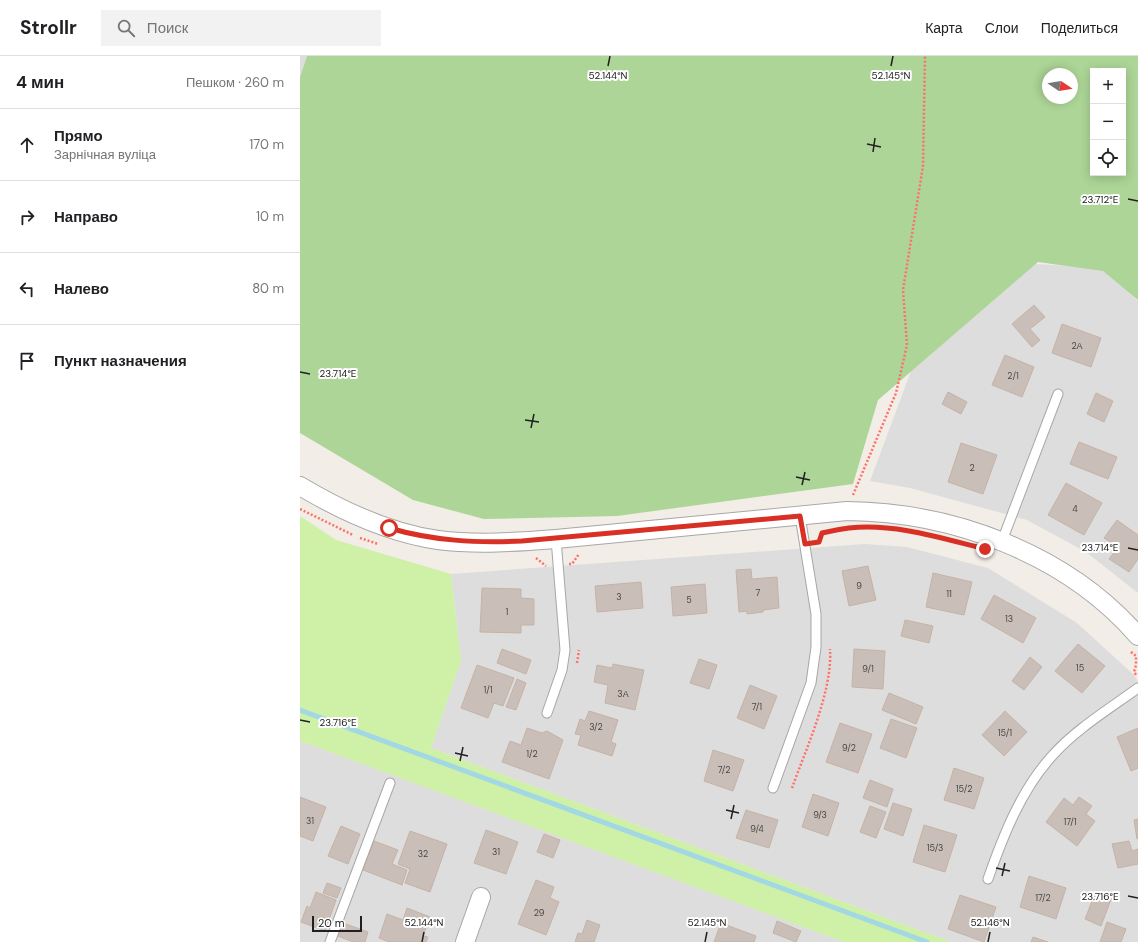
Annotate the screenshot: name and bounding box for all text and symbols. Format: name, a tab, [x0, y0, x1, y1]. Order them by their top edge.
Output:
search box	[101, 10, 381, 46]
text: Strollr	[20, 15, 77, 40]
icon: search	[115, 17, 137, 39]
text: Поиск	[147, 18, 188, 38]
text: Карта	[925, 19, 963, 37]
text: Слои	[985, 19, 1019, 37]
text: Поделиться	[1041, 19, 1118, 37]
north arrow	[1042, 68, 1078, 104]
map controls	[1090, 68, 1126, 176]
button: +	[1090, 68, 1126, 104]
text: 52.144°N	[588, 69, 628, 82]
text: 52.145°N	[871, 69, 911, 82]
text: 4 мин	[16, 71, 64, 93]
text: Пешком · 260 m	[186, 74, 284, 91]
button: −	[1090, 104, 1126, 140]
text: Прямо	[54, 126, 103, 146]
icon: ahead	[16, 134, 38, 156]
text: 170 m	[249, 136, 284, 153]
button: locate	[1090, 140, 1126, 176]
text: Зарнічная вуліца	[54, 146, 156, 163]
text: 23.712°E	[1082, 193, 1119, 206]
icon: right	[16, 206, 38, 228]
text: Направо	[54, 207, 118, 227]
text: 10 m	[256, 208, 284, 225]
icon: left	[16, 278, 38, 300]
text: Налево	[54, 279, 109, 299]
text: 80 m	[252, 280, 284, 297]
house number: 2А	[1071, 340, 1083, 352]
icon: arrive	[16, 350, 38, 372]
text: Пункт назначения	[54, 351, 187, 371]
text: 23.714°E	[320, 367, 357, 380]
house number: 2/1	[1007, 370, 1019, 382]
house number: 2	[969, 462, 975, 474]
house number: 4	[1072, 503, 1078, 515]
route start	[380, 519, 398, 537]
route end	[976, 540, 994, 558]
text: 23.714°E	[1082, 541, 1119, 554]
house number: 9	[856, 580, 862, 592]
house number: 7	[756, 587, 761, 599]
house number: 11	[946, 588, 952, 600]
house number: 3	[616, 591, 622, 603]
house number: 5	[686, 594, 692, 606]
house number: 1	[506, 606, 509, 618]
house number: 13	[1005, 613, 1013, 625]
house number: 15	[1076, 662, 1084, 674]
house number: 9/1	[862, 663, 874, 675]
house number: 1/1	[483, 684, 493, 696]
house number: 3А	[617, 688, 629, 700]
house number: 7/1	[752, 701, 762, 713]
text: 23.716°E	[319, 716, 357, 729]
house number: 3/2	[589, 721, 603, 733]
house number: 15/1	[998, 727, 1012, 739]
house number: 9/2	[842, 742, 856, 754]
house number: 1/2	[526, 748, 538, 760]
house number: 7/2	[718, 764, 730, 776]
house number: 15/2	[956, 783, 972, 795]
house number: 9/3	[813, 809, 827, 821]
house number: 31	[306, 815, 314, 827]
house number: 17/1	[1063, 816, 1077, 828]
house number: 9/4	[750, 823, 764, 835]
house number: 15/3	[927, 842, 943, 854]
house number: 31	[492, 846, 500, 858]
house number: 32	[418, 848, 428, 860]
text: 23.716°E	[1081, 890, 1119, 903]
house number: 17/2	[1035, 892, 1051, 904]
house number: 29	[534, 907, 545, 919]
scale bar	[312, 914, 362, 933]
text: 20 m	[318, 916, 344, 930]
text: 52.144°N	[404, 916, 444, 929]
text: 52.145°N	[687, 916, 727, 929]
text: 52.146°N	[970, 916, 1010, 929]

